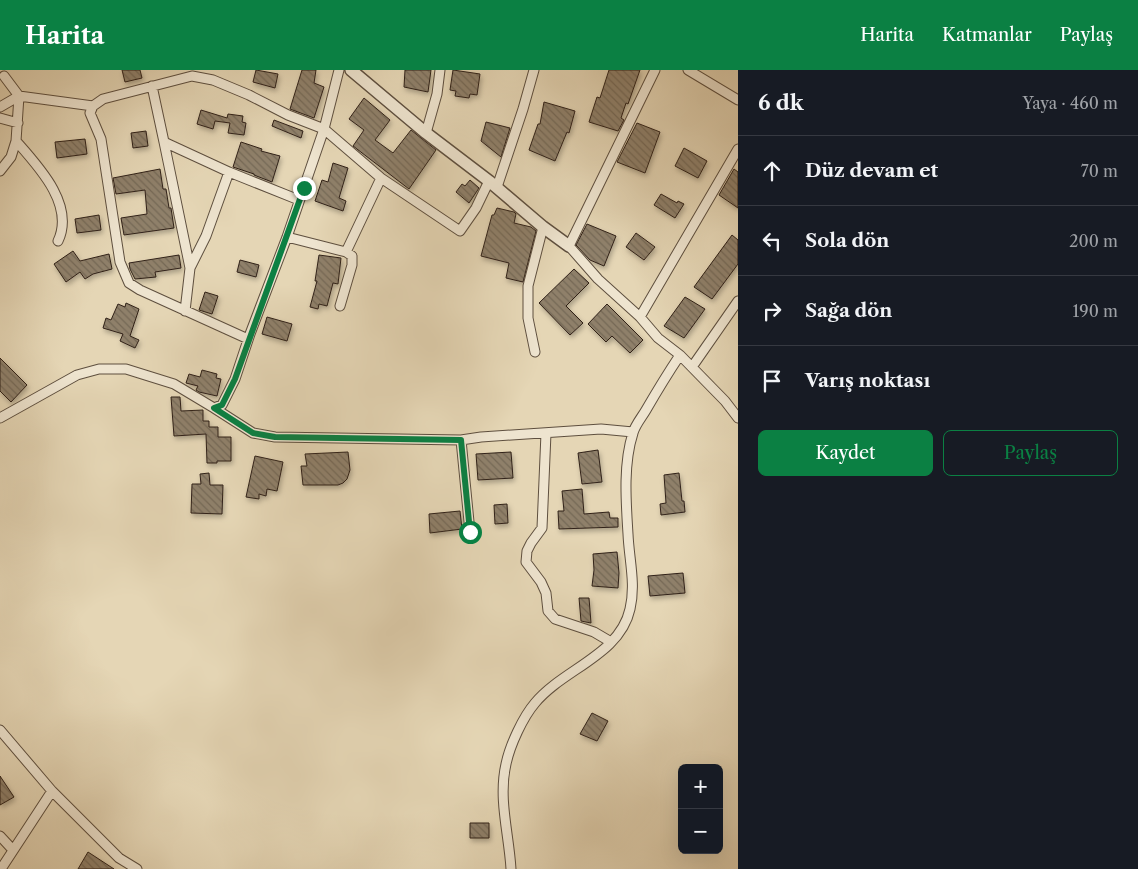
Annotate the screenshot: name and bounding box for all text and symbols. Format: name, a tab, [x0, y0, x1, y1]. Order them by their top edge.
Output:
text: Harita	[25, 21, 104, 50]
text: Harita	[860, 24, 914, 46]
text: Katmanlar	[942, 24, 1032, 46]
text: Paylaş	[1060, 24, 1113, 46]
text: 6 dk	[758, 90, 804, 115]
text: Yaya · 460 m	[1023, 93, 1118, 113]
icon: ahead	[758, 157, 786, 185]
text: Düz devam et	[805, 159, 938, 182]
text: 70 m	[1081, 161, 1118, 181]
route end	[293, 177, 316, 200]
icon: left	[758, 227, 786, 255]
text: Sola dön	[805, 229, 889, 252]
text: 200 m	[1069, 231, 1118, 251]
icon: right	[758, 297, 786, 325]
text: Sağa dön	[805, 299, 892, 322]
text: 190 m	[1073, 301, 1118, 321]
icon: arrive	[758, 367, 786, 395]
text: Varış noktası	[805, 369, 930, 392]
button: Kaydet	[758, 430, 933, 476]
button: Paylaş	[943, 430, 1118, 476]
route start	[459, 521, 482, 544]
map controls	[678, 764, 723, 854]
button: +	[678, 764, 723, 809]
button: −	[678, 809, 723, 854]

